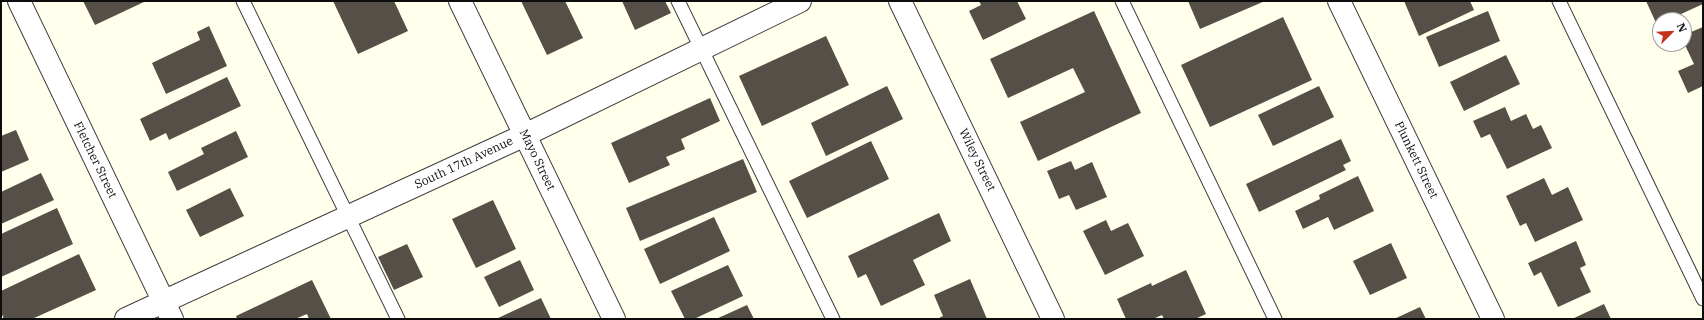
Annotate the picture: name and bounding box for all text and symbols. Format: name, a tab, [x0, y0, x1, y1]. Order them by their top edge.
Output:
north arrow	[1652, 12, 1692, 52]
text: N	[1674, 21, 1690, 34]
street label: Fletcher Street	[70, 119, 120, 201]
street label: Plunkett Street	[1391, 119, 1441, 201]
street label: Wiley Street	[956, 126, 998, 194]
street label: Mayo Street	[516, 127, 558, 193]
street label: South 17th Avenue	[413, 134, 515, 192]

